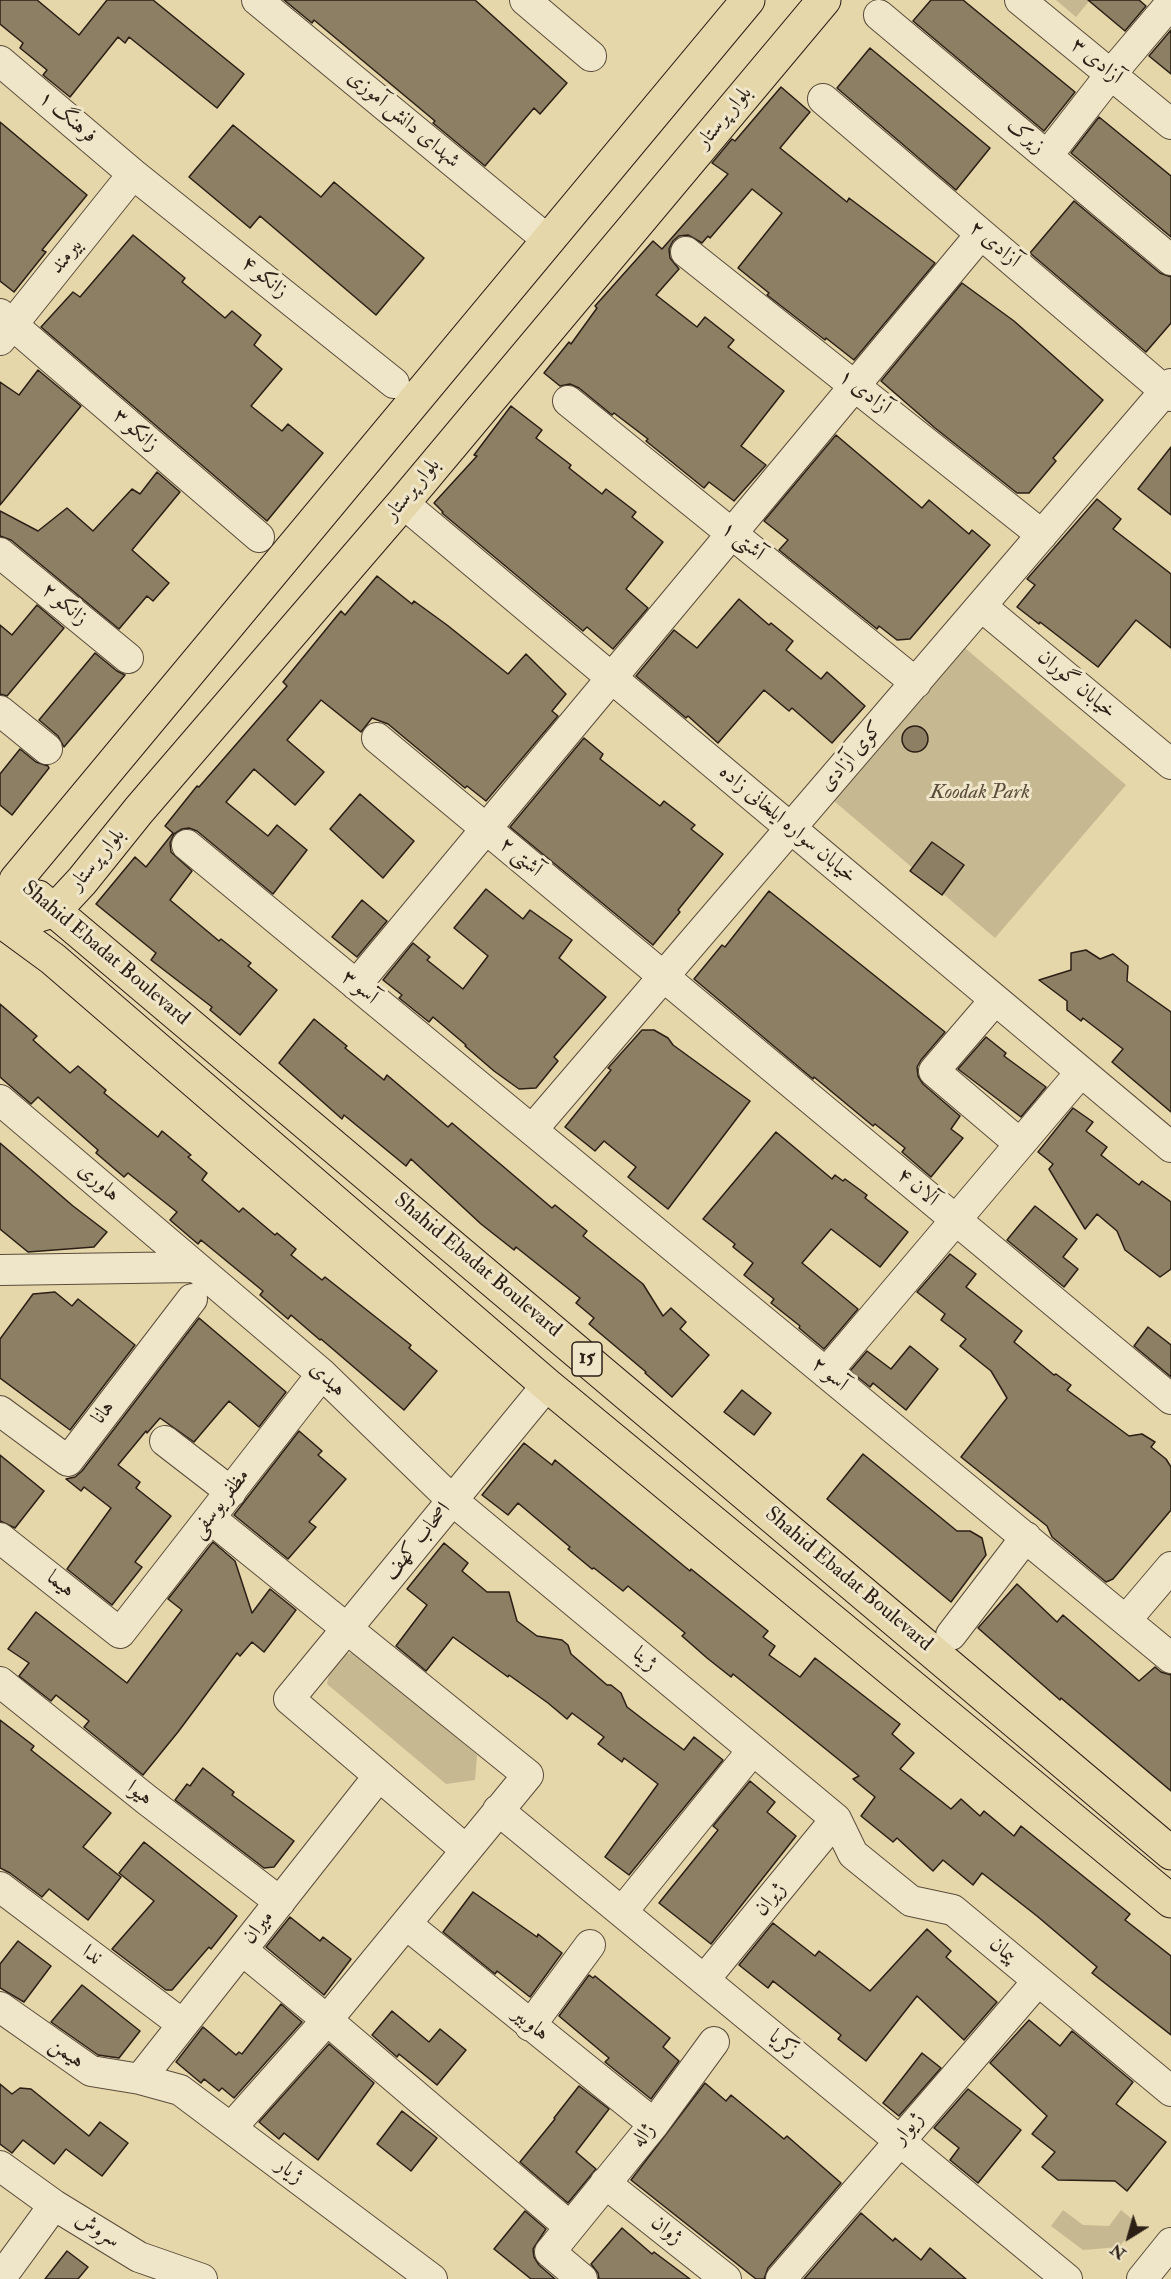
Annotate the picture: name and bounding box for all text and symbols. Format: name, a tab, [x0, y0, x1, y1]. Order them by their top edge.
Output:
street label: آزادی ۳	[1065, 33, 1127, 91]
street label: شهدای دانش آموزی	[342, 66, 464, 174]
street label: بلوار پرستار	[692, 82, 758, 154]
street label: فرهنگ ۱	[33, 86, 101, 150]
street label: زیرک	[1001, 114, 1049, 160]
street label: آزادی ۲	[963, 216, 1025, 274]
street label: بیرمند	[45, 234, 89, 280]
street label: زانکو ۴	[235, 251, 293, 305]
street label: آزادی ۱	[833, 365, 895, 421]
street label: زانکو ۳	[107, 404, 163, 458]
street label: بلوار پرستار	[380, 454, 446, 526]
street label: آشتی ۱	[715, 517, 769, 567]
street label: زانکو ۲	[36, 578, 92, 632]
street label: خیابان گوران	[1032, 645, 1120, 725]
street label: کوی آزادی	[815, 717, 889, 797]
street label: خیابان سواره ایلخانی زاده	[713, 760, 861, 890]
park label: Koodak Park	[930, 780, 1030, 806]
street label: بلوار پرستار	[65, 824, 131, 896]
street label: آشتی ۲	[493, 833, 547, 883]
street label: Shahid Ebadat Boulevard	[16, 876, 194, 1032]
street label: آسو ۳	[335, 965, 383, 1011]
street label: هاوری	[72, 1158, 124, 1208]
street label: آلان ۴	[891, 1163, 943, 1213]
street label: Shahid Ebadat Boulevard	[388, 1188, 566, 1344]
road number: 15	[572, 1342, 602, 1376]
street label: آسو ۲	[805, 1352, 853, 1398]
street label: هیدی	[304, 1357, 350, 1403]
street label: هانا	[87, 1396, 121, 1430]
street label: مظفر یوسفی	[186, 1464, 256, 1544]
street label: اصحاب کهف	[379, 1498, 457, 1586]
street label: Shahid Ebadat Boulevard	[759, 1502, 937, 1658]
street label: هیما	[41, 1566, 79, 1604]
street label: ژینا	[626, 1642, 662, 1678]
street label: هیوا	[121, 1776, 157, 1812]
street label: ژیران	[750, 1878, 792, 1922]
street label: میران	[238, 1906, 280, 1950]
street label: پیمان	[983, 1932, 1021, 1970]
street label: ندا	[76, 1940, 106, 1972]
street label: هاوبیر	[507, 2003, 553, 2047]
street label: زکریا	[763, 2025, 803, 2065]
street label: هیمن	[44, 2033, 88, 2075]
street label: ژیوار	[888, 2107, 930, 2151]
street label: ژاله	[627, 2119, 661, 2153]
street label: ژیار	[270, 2153, 308, 2191]
north arrow	[1099, 2207, 1159, 2267]
street label: سروش	[70, 2208, 124, 2254]
street label: ژوان	[645, 2211, 687, 2251]
text: N	[1106, 2239, 1130, 2264]

